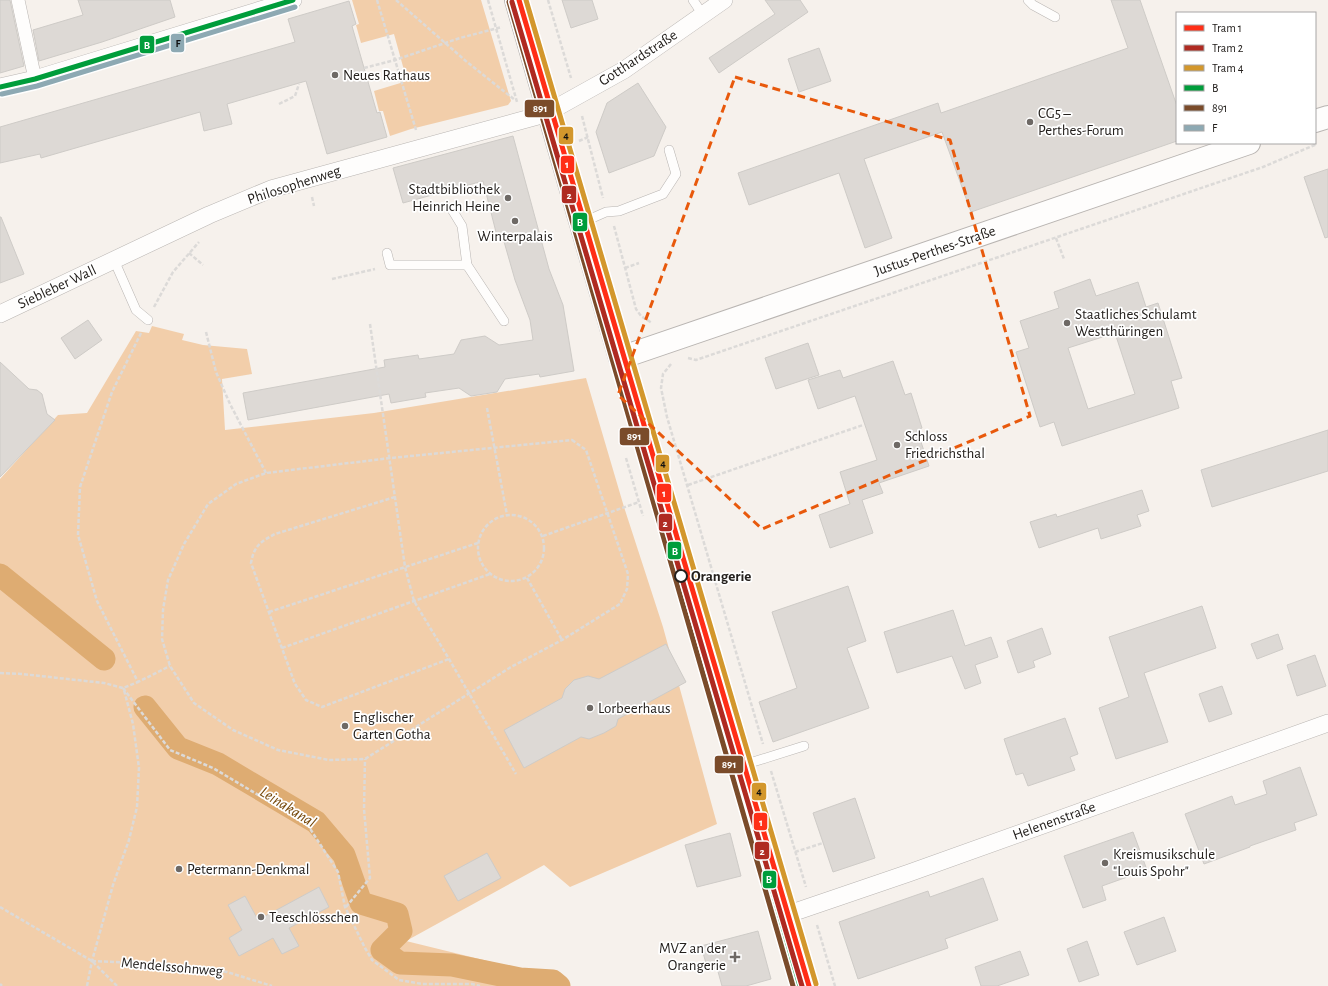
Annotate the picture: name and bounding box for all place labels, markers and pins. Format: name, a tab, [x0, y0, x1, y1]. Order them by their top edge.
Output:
place label: Neues Rathaus	[343, 68, 430, 83]
marker: Neues Rathaus	[330, 70, 340, 80]
place label: CG5 – Perthes-Forum	[1038, 106, 1124, 138]
marker: CG5 – Perthes-Forum	[1025, 117, 1035, 127]
place label: Stadtbibliothek Heinrich Heine	[409, 182, 500, 214]
marker: Stadtbibliothek Heinrich Heine	[503, 193, 513, 203]
marker: Winterpalais	[510, 216, 520, 226]
place label: Winterpalais	[477, 229, 553, 244]
place label: Staatliches Schulamt Westthüringen	[1075, 307, 1197, 339]
marker: Staatliches Schulamt Westthüringen	[1062, 318, 1072, 328]
place label: Schloss Friedrichsthal	[905, 429, 985, 461]
marker: Schloss Friedrichsthal	[892, 440, 902, 450]
marker: Orangerie	[674, 569, 688, 583]
place label: Orangerie	[691, 569, 751, 584]
place label: Lorbeerhaus	[598, 701, 670, 716]
marker: Lorbeerhaus	[585, 703, 595, 713]
place label: Englischer Garten Gotha	[353, 710, 431, 742]
marker: Englischer Garten Gotha	[340, 721, 350, 731]
place label: Kreismusikschule "Louis Spohr"	[1113, 847, 1215, 879]
marker: Kreismusikschule "Louis Spohr"	[1100, 858, 1110, 868]
place label: Petermann-Denkmal	[187, 862, 310, 877]
marker: Petermann-Denkmal	[174, 864, 184, 874]
place label: Teeschlösschen	[269, 910, 359, 925]
marker: Teeschlösschen	[256, 912, 266, 922]
place label: MVZ an der Orangerie	[659, 941, 726, 973]
marker: MVZ an der Orangerie	[729, 951, 741, 963]

